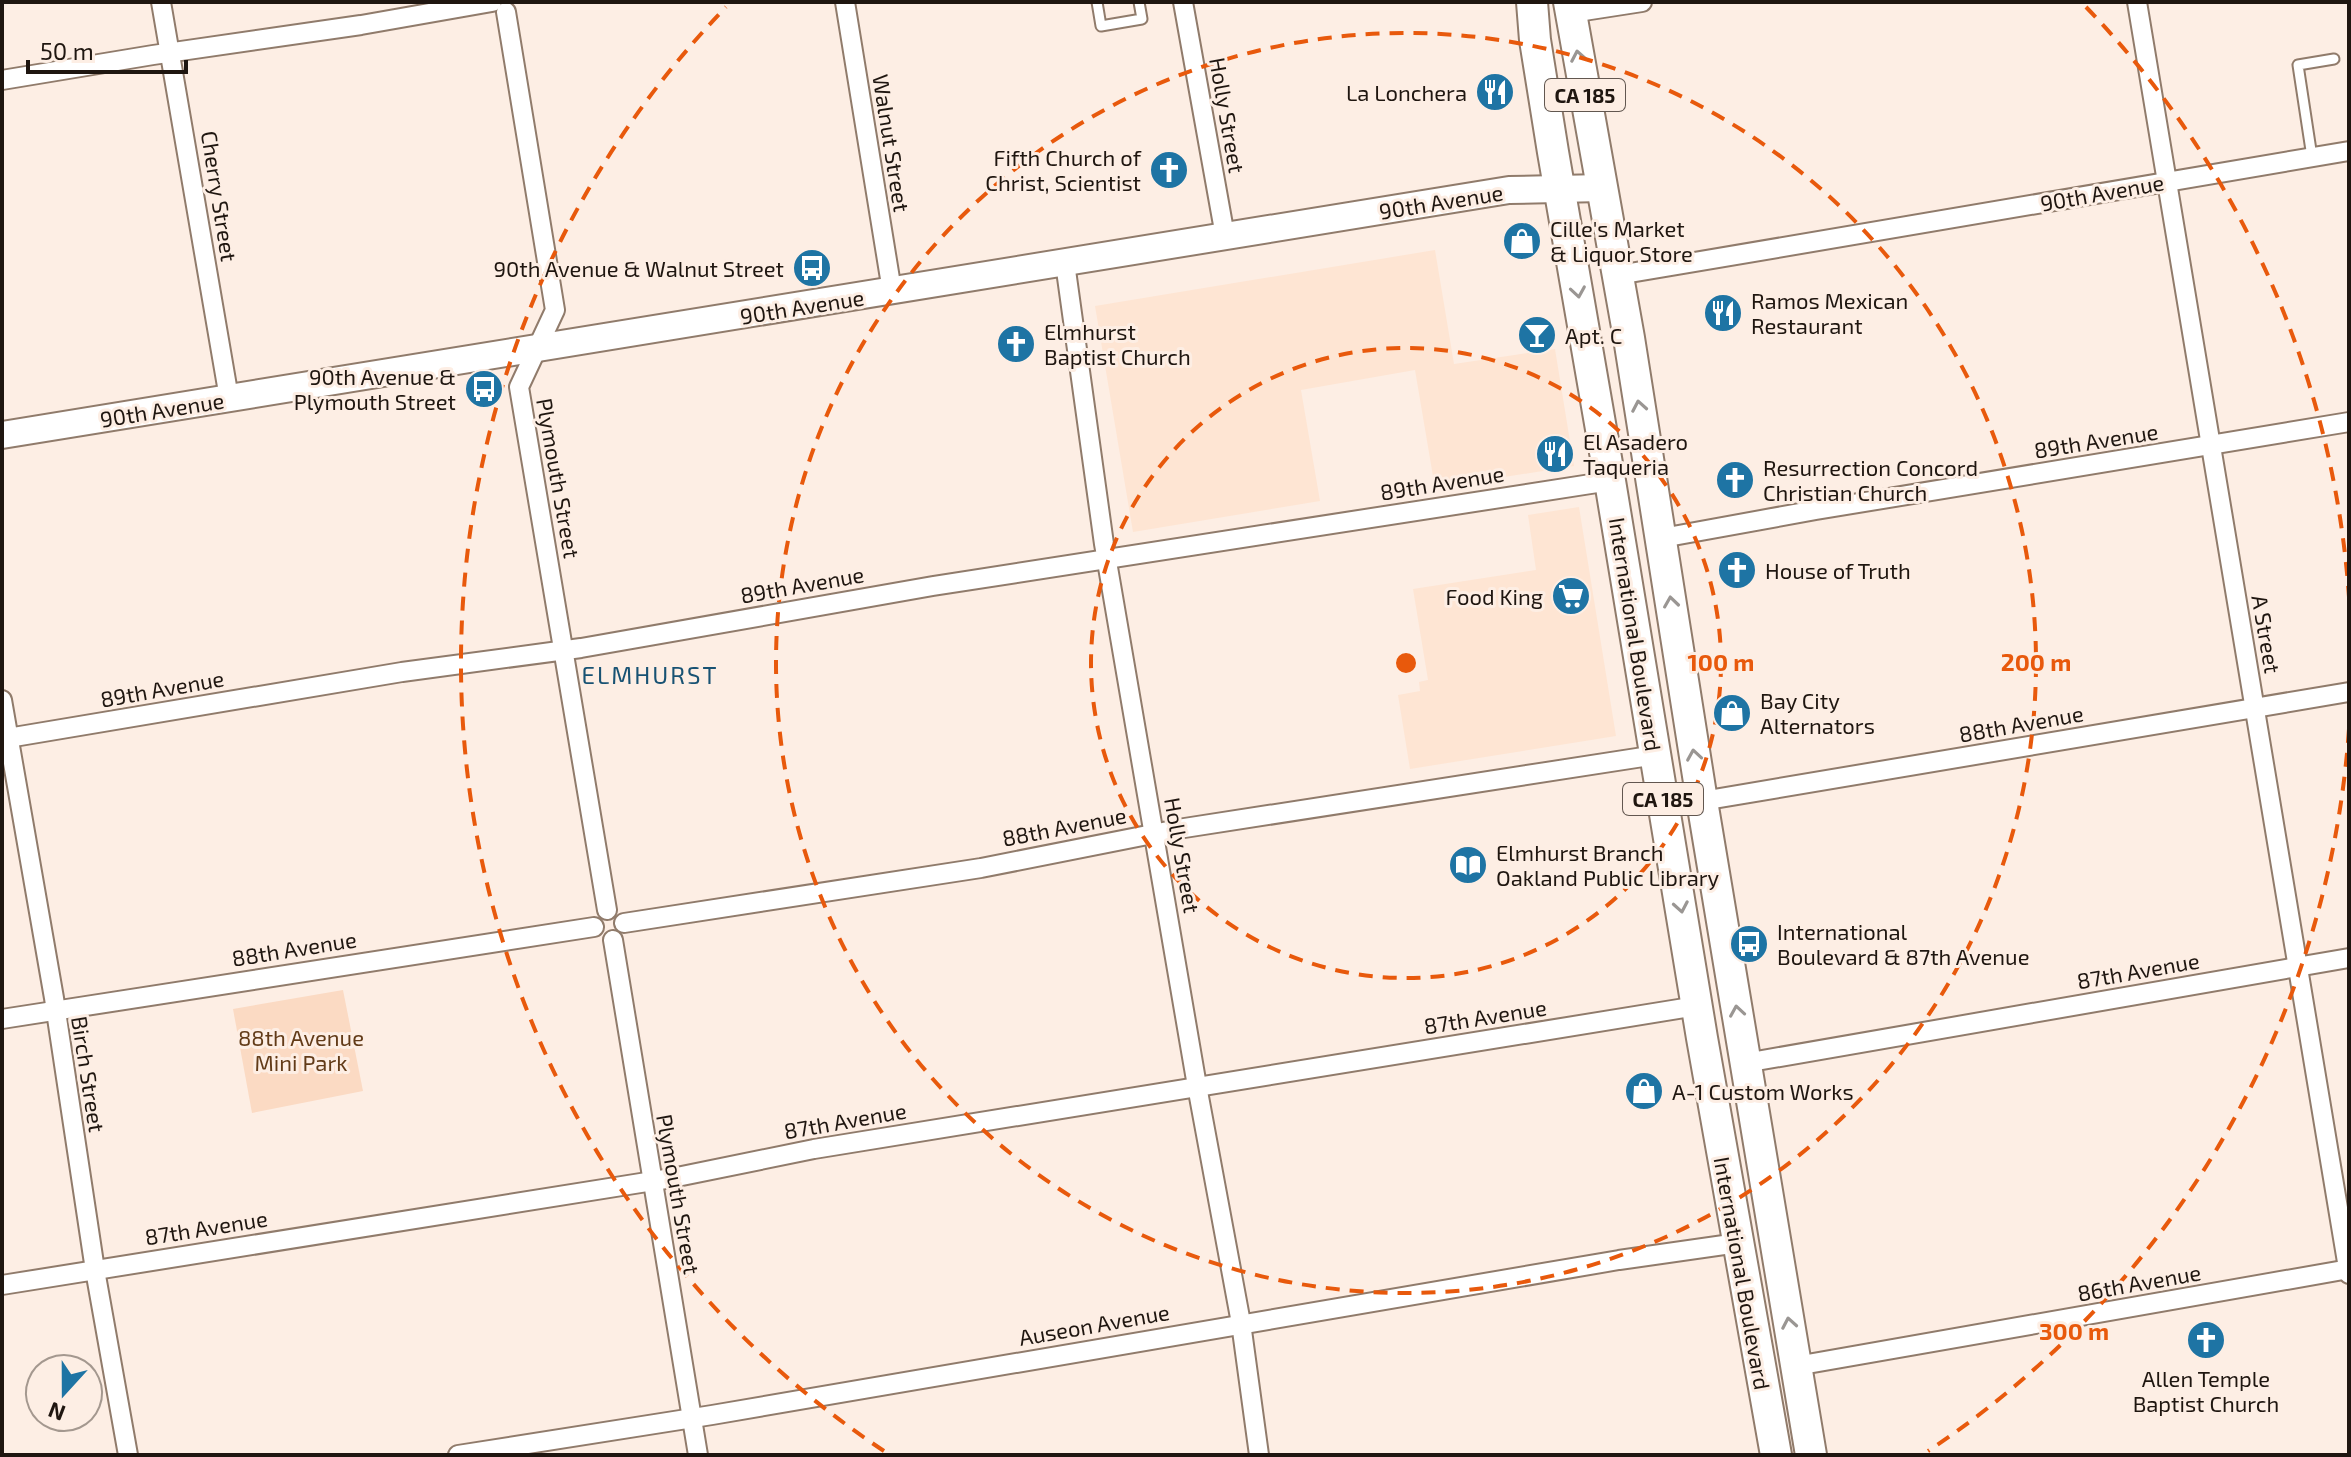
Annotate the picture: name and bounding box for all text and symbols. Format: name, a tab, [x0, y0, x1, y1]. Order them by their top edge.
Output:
scale bar	[28, 24, 186, 74]
text: 50 m	[40, 36, 94, 65]
one-way arrow	[1570, 49, 1587, 63]
street label: Holly Street	[1205, 55, 1251, 175]
restaurant icon: La Lonchera	[1474, 71, 1516, 113]
street label: Walnut Street	[868, 72, 916, 214]
place label: La Lonchera	[1346, 79, 1467, 105]
road number: CA 185	[1545, 79, 1625, 111]
street label: Cherry Street	[197, 129, 243, 263]
place label: Fifth Church of Christ, Scientist	[985, 144, 1142, 195]
church icon: Fifth Church of Christ, Scientist	[1148, 149, 1190, 191]
street label: 90th Avenue	[2038, 168, 2166, 216]
street label: 90th Avenue	[1377, 178, 1505, 224]
place label: Cille's Market & Liquor Store	[1550, 215, 1693, 266]
shop icon: Cille's Market & Liquor Store	[1501, 220, 1543, 262]
bus stop icon: 90th Avenue & Walnut Street	[791, 247, 833, 289]
place label: 90th Avenue & Walnut Street	[493, 255, 784, 281]
street label: 90th Avenue	[738, 283, 866, 329]
one-way arrow	[1569, 285, 1586, 299]
place label: Ramos Mexican Restaurant	[1751, 287, 1908, 338]
restaurant icon: Ramos Mexican Restaurant	[1702, 292, 1744, 334]
bar icon: Apt. C	[1516, 314, 1558, 356]
place label: Elmhurst Baptist Church	[1044, 318, 1191, 369]
place label: Apt. C	[1565, 322, 1622, 348]
church icon: Elmhurst Baptist Church	[995, 323, 1037, 365]
place label: 90th Avenue & Plymouth Street	[294, 363, 456, 414]
bus stop icon: 90th Avenue & Plymouth Street	[463, 368, 505, 410]
street label: 90th Avenue	[98, 386, 226, 432]
street label: Plymouth Street	[532, 396, 586, 560]
one-way arrow	[1632, 399, 1649, 413]
street label: 89th Avenue	[2032, 417, 2160, 463]
place label: El Asadero Taqueria	[1583, 428, 1688, 479]
restaurant icon: El Asadero Taqueria	[1534, 433, 1576, 475]
place label: Resurrection Concord Christian Church	[1763, 454, 1978, 505]
street label: 89th Avenue	[1378, 459, 1506, 505]
church icon: Resurrection Concord Christian Church	[1714, 459, 1756, 501]
street label: International Boulevard	[1605, 515, 1667, 753]
church icon: House of Truth	[1716, 549, 1758, 591]
place label: House of Truth	[1765, 557, 1911, 583]
street label: 89th Avenue	[738, 560, 866, 608]
supermarket icon: Food King	[1550, 575, 1592, 617]
place label: Food King	[1445, 583, 1543, 609]
street label: A Street	[2247, 593, 2287, 675]
one-way arrow	[1663, 595, 1680, 609]
text: 100 m	[1688, 647, 1754, 676]
text: 200 m	[2001, 647, 2071, 676]
centre of rings	[1392, 649, 1420, 677]
district label: ELMHURST	[581, 660, 719, 689]
street label: 89th Avenue	[98, 664, 226, 712]
place label: Bay City Alternators	[1760, 687, 1875, 738]
shop icon: Bay City Alternators	[1711, 692, 1753, 734]
street label: 88th Avenue	[1957, 699, 2085, 747]
one-way arrow	[1687, 748, 1704, 761]
road number: CA 185	[1623, 783, 1703, 815]
street label: Holly Street	[1160, 795, 1206, 915]
street label: 88th Avenue	[1000, 801, 1128, 851]
place label: Elmhurst Branch Oakland Public Library	[1496, 839, 1720, 890]
library icon: Elmhurst Branch Oakland Public Library	[1447, 844, 1489, 886]
one-way arrow	[1672, 901, 1689, 914]
place label: International Boulevard & 87th Avenue	[1777, 918, 2029, 969]
bus stop icon: International Boulevard & 87th Avenue	[1728, 923, 1770, 965]
street label: 88th Avenue	[230, 925, 358, 971]
street label: 87th Avenue	[2075, 946, 2201, 994]
street label: 87th Avenue	[1422, 993, 1548, 1039]
one-way arrow	[1729, 1004, 1746, 1018]
street label: Birch Street	[67, 1014, 111, 1134]
park label: 88th Avenue Mini Park	[238, 1024, 364, 1075]
shop icon: A-1 Custom Works	[1623, 1070, 1665, 1112]
place label: A-1 Custom Works	[1672, 1078, 1854, 1104]
street label: 87th Avenue	[782, 1096, 908, 1144]
street label: Plymouth Street	[652, 1112, 706, 1276]
street label: International Boulevard	[1710, 1154, 1776, 1392]
street label: 87th Avenue	[143, 1204, 269, 1250]
street label: 86th Avenue	[2075, 1258, 2203, 1306]
street label: Auseon Avenue	[1017, 1298, 1171, 1350]
one-way arrow	[1781, 1316, 1798, 1330]
text: 300 m	[2039, 1316, 2109, 1345]
church icon: Allen Temple Baptist Church	[2185, 1319, 2227, 1361]
north arrow	[24, 1353, 104, 1433]
place label: Allen Temple Baptist Church	[2133, 1365, 2279, 1416]
text: N	[44, 1398, 69, 1428]

